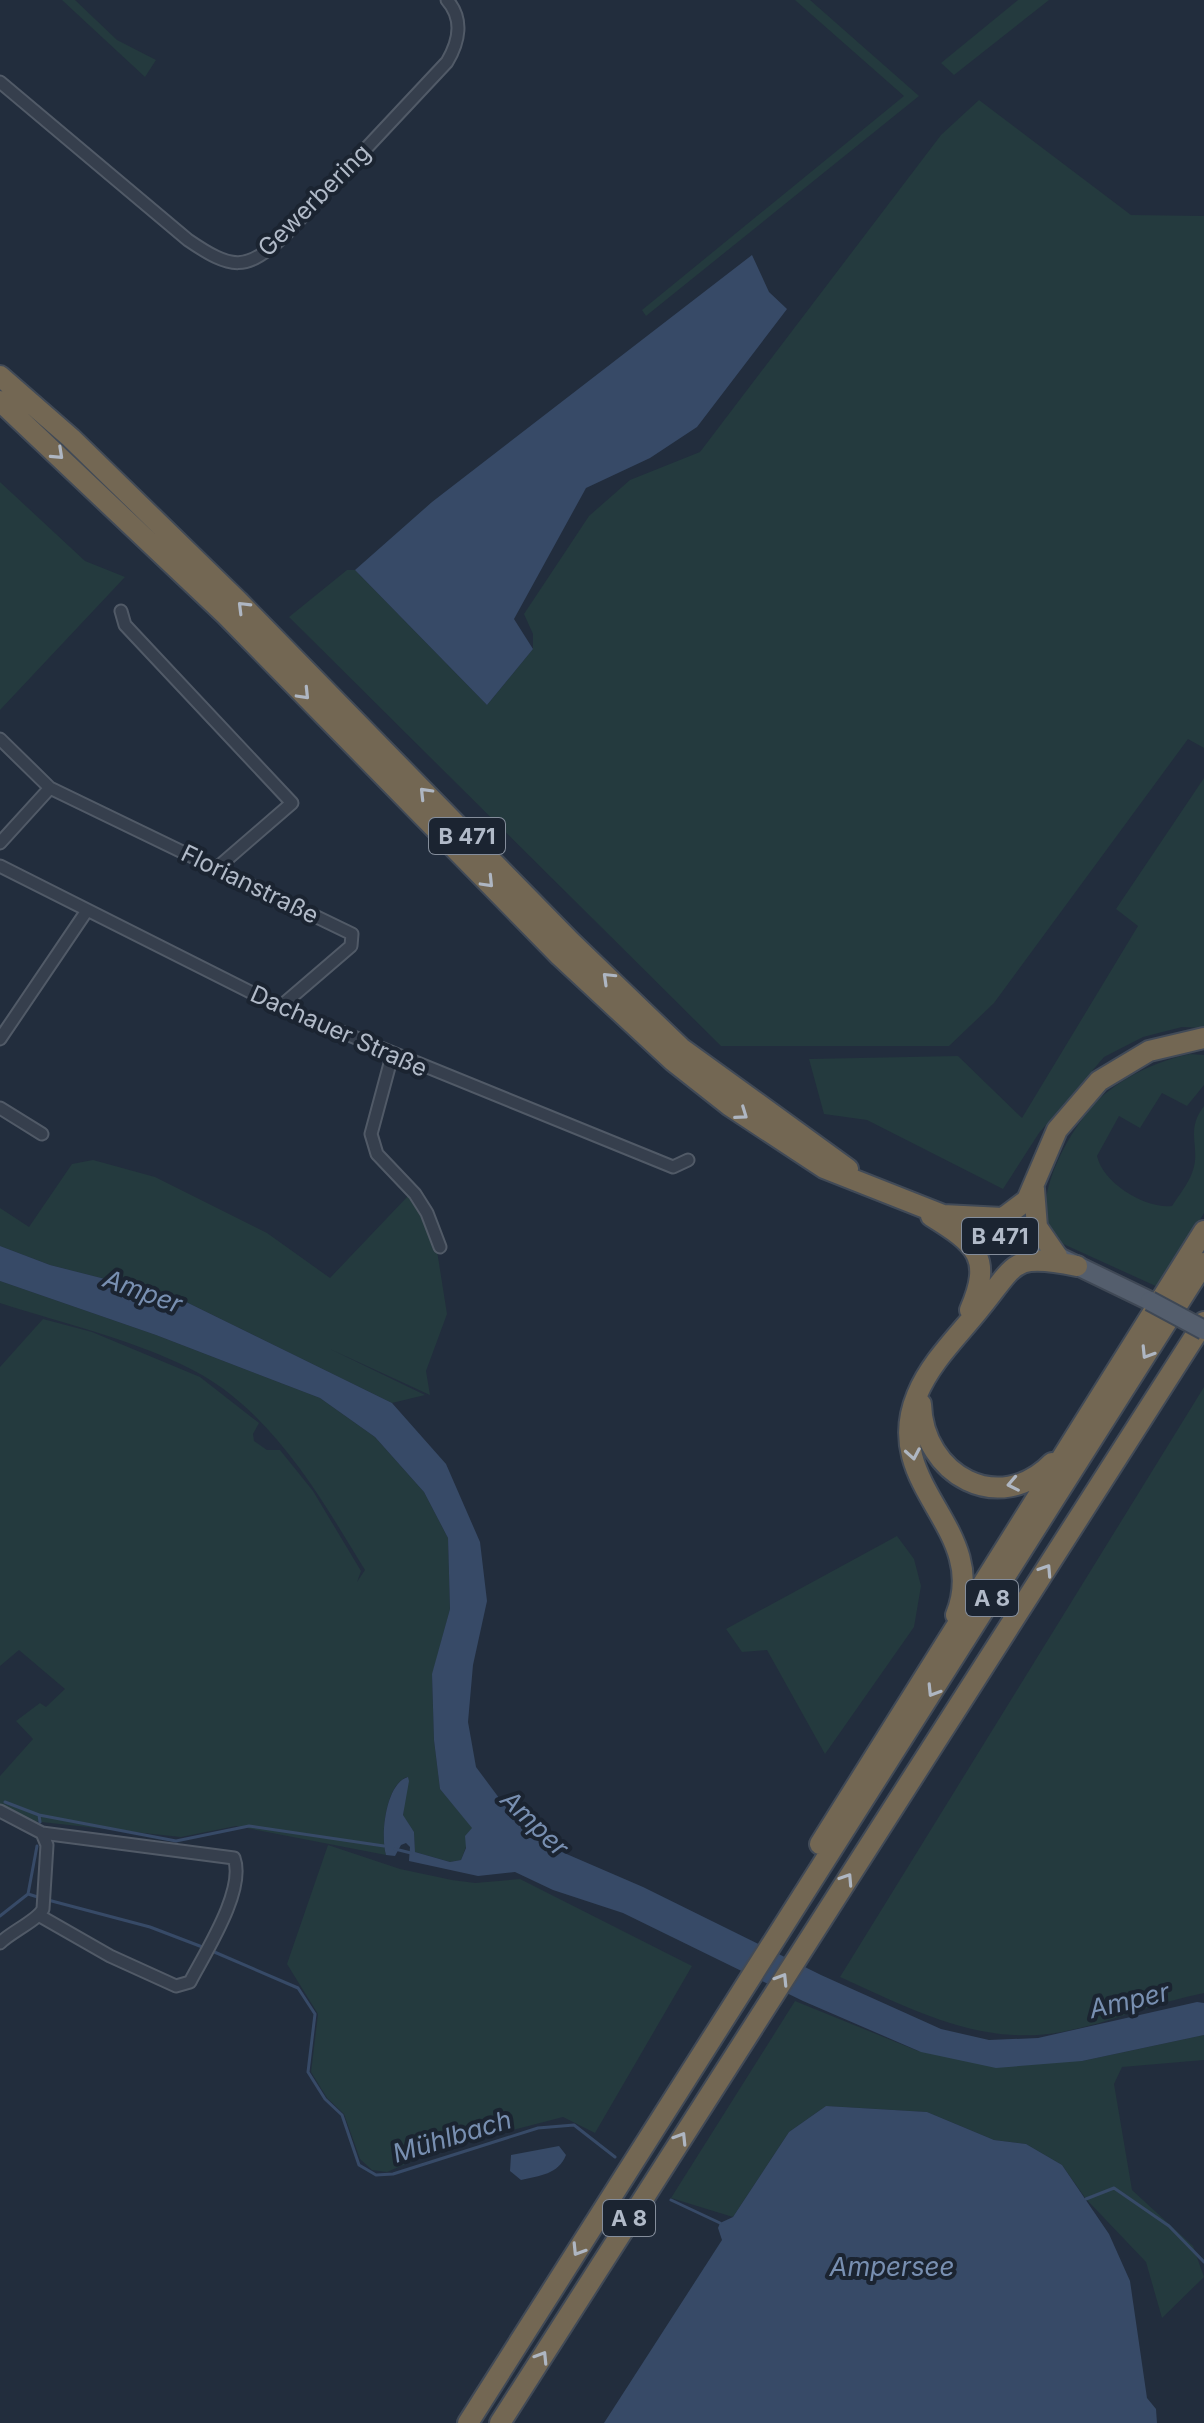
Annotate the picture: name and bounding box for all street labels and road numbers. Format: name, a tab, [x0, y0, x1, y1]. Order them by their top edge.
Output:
street label: Gewerbering	[252, 138, 376, 262]
road number: B 471	[429, 818, 505, 854]
street label: Florianstraße	[177, 838, 323, 930]
street label: Dachauer Straße	[246, 979, 432, 1083]
road number: B 471	[962, 1218, 1038, 1254]
road number: A 8	[966, 1580, 1018, 1616]
road number: A 8	[603, 2200, 655, 2236]

